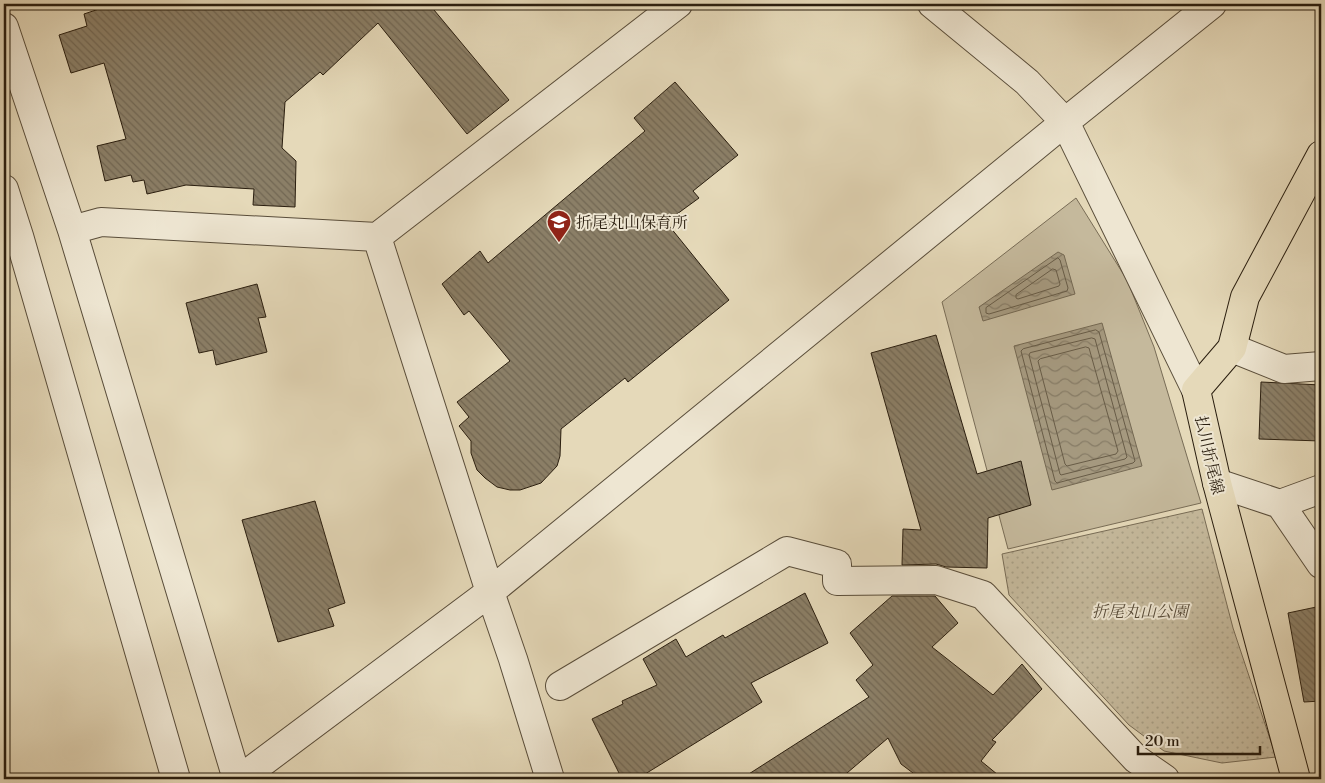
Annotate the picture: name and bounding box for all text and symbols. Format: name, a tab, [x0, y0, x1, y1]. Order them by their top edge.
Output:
school or university icon: 折尾丸山保育所	[546, 209, 572, 243]
place label: 折尾丸山保育所	[576, 213, 688, 233]
street label: 払川折尾線	[1190, 414, 1228, 496]
park label: 折尾丸山公園	[1092, 602, 1191, 622]
scale bar	[1138, 723, 1260, 755]
text: 20 m	[1145, 732, 1180, 751]

